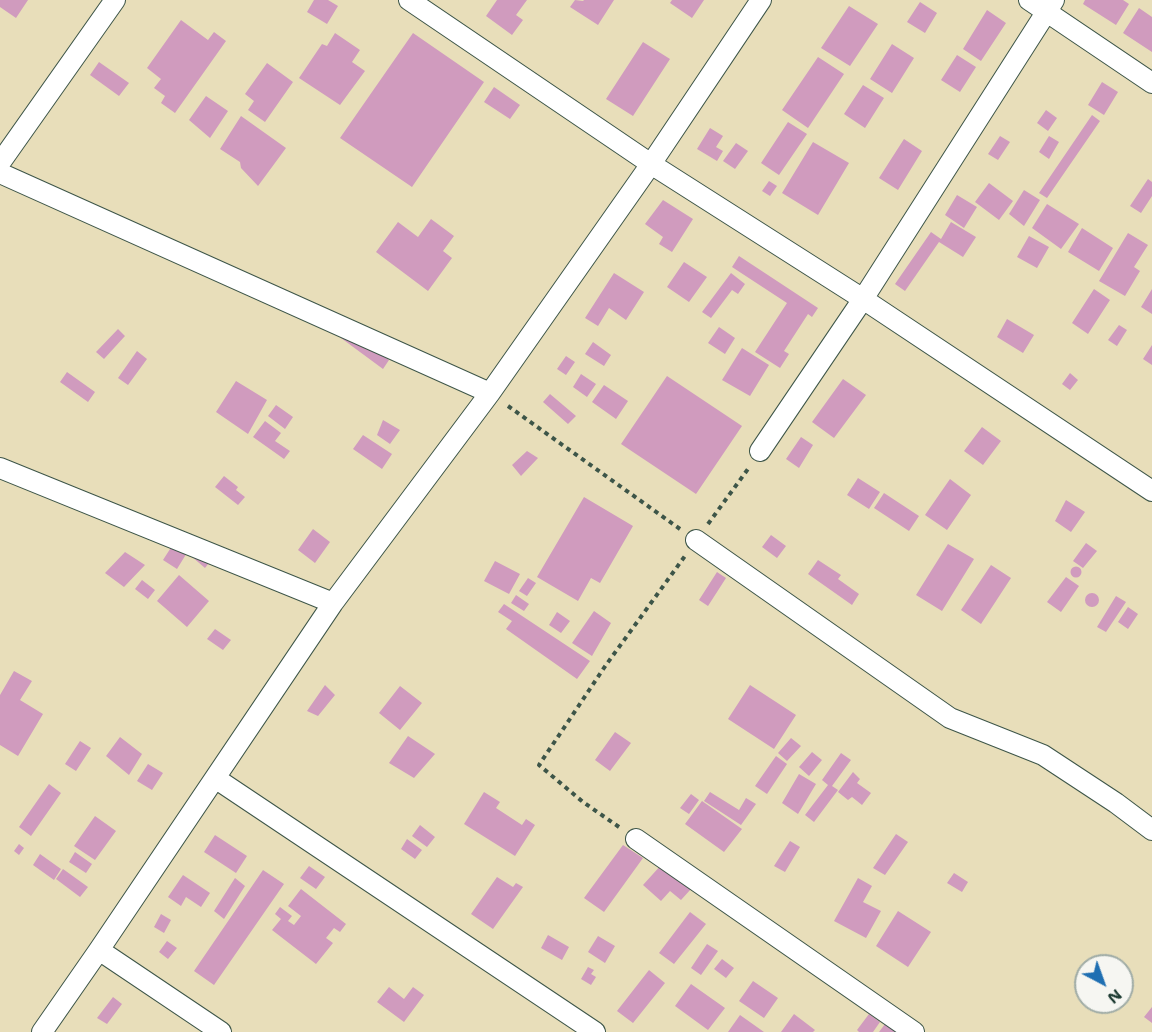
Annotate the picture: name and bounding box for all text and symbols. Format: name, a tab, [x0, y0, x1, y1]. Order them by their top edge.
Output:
north arrow	[1074, 954, 1134, 1014]
text: N	[1103, 984, 1127, 1009]

